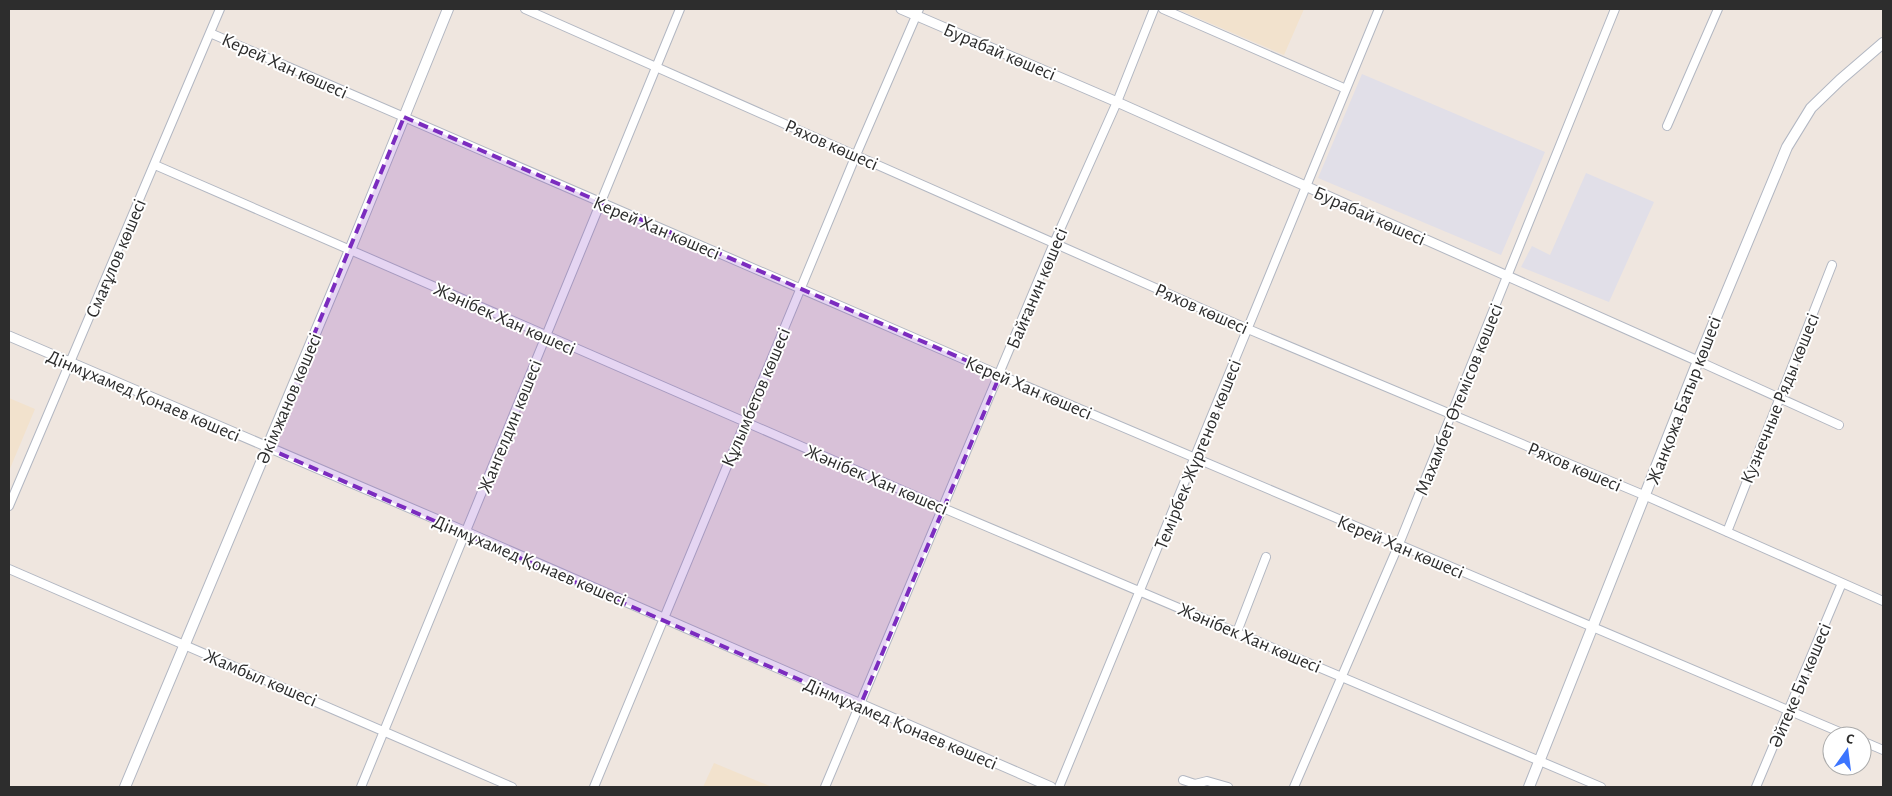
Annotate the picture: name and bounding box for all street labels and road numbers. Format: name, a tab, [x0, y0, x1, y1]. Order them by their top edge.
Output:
street label: Бурабай көшесі	[940, 20, 1058, 85]
street label: Керей Хан көшесі	[219, 30, 350, 103]
street label: Ряхов көшесі	[782, 116, 881, 174]
street label: Бурабай көшесі	[1311, 183, 1428, 249]
street label: Керей Хан көшесі	[590, 193, 723, 264]
street label: Смағұлов көшесі	[83, 196, 150, 321]
street label: Байғанин көшесі	[1003, 225, 1071, 352]
street label: Жәнібек Хан көшесі	[431, 280, 578, 359]
street label: Ряхов көшесі	[1152, 280, 1251, 338]
street label: Махамбет Өтемісов көшесі	[1412, 301, 1507, 498]
street label: Кузнечные Ряды көшесі	[1737, 311, 1823, 487]
street label: Жанқожа Батыр көшесі	[1644, 314, 1725, 487]
street label: Құлымбетов көшесі	[719, 325, 794, 470]
street label: Әкімжанов көшесі	[253, 330, 326, 467]
street label: Дінмұхамед Қонаев көшесі	[44, 347, 243, 446]
street label: Керей Хан көшесі	[962, 353, 1095, 424]
street label: Жангелдин көшесі	[475, 357, 546, 496]
street label: Темірбек Жүргенов көшесі	[1152, 357, 1245, 552]
street label: Ряхов көшесі	[1525, 439, 1624, 496]
street label: Жәнібек Хан көшесі	[802, 442, 951, 519]
street label: Дінмұхамед Қонаев көшесі	[430, 512, 629, 611]
street label: Керей Хан көшесі	[1334, 512, 1467, 583]
street label: Жәнібек Хан көшесі	[1175, 600, 1324, 677]
street label: Әйтеке Би көшесі	[1766, 621, 1835, 751]
street label: Жамбыл көшесі	[201, 646, 320, 711]
street label: Дінмұхамед Қонаев көшесі	[801, 675, 1000, 774]

